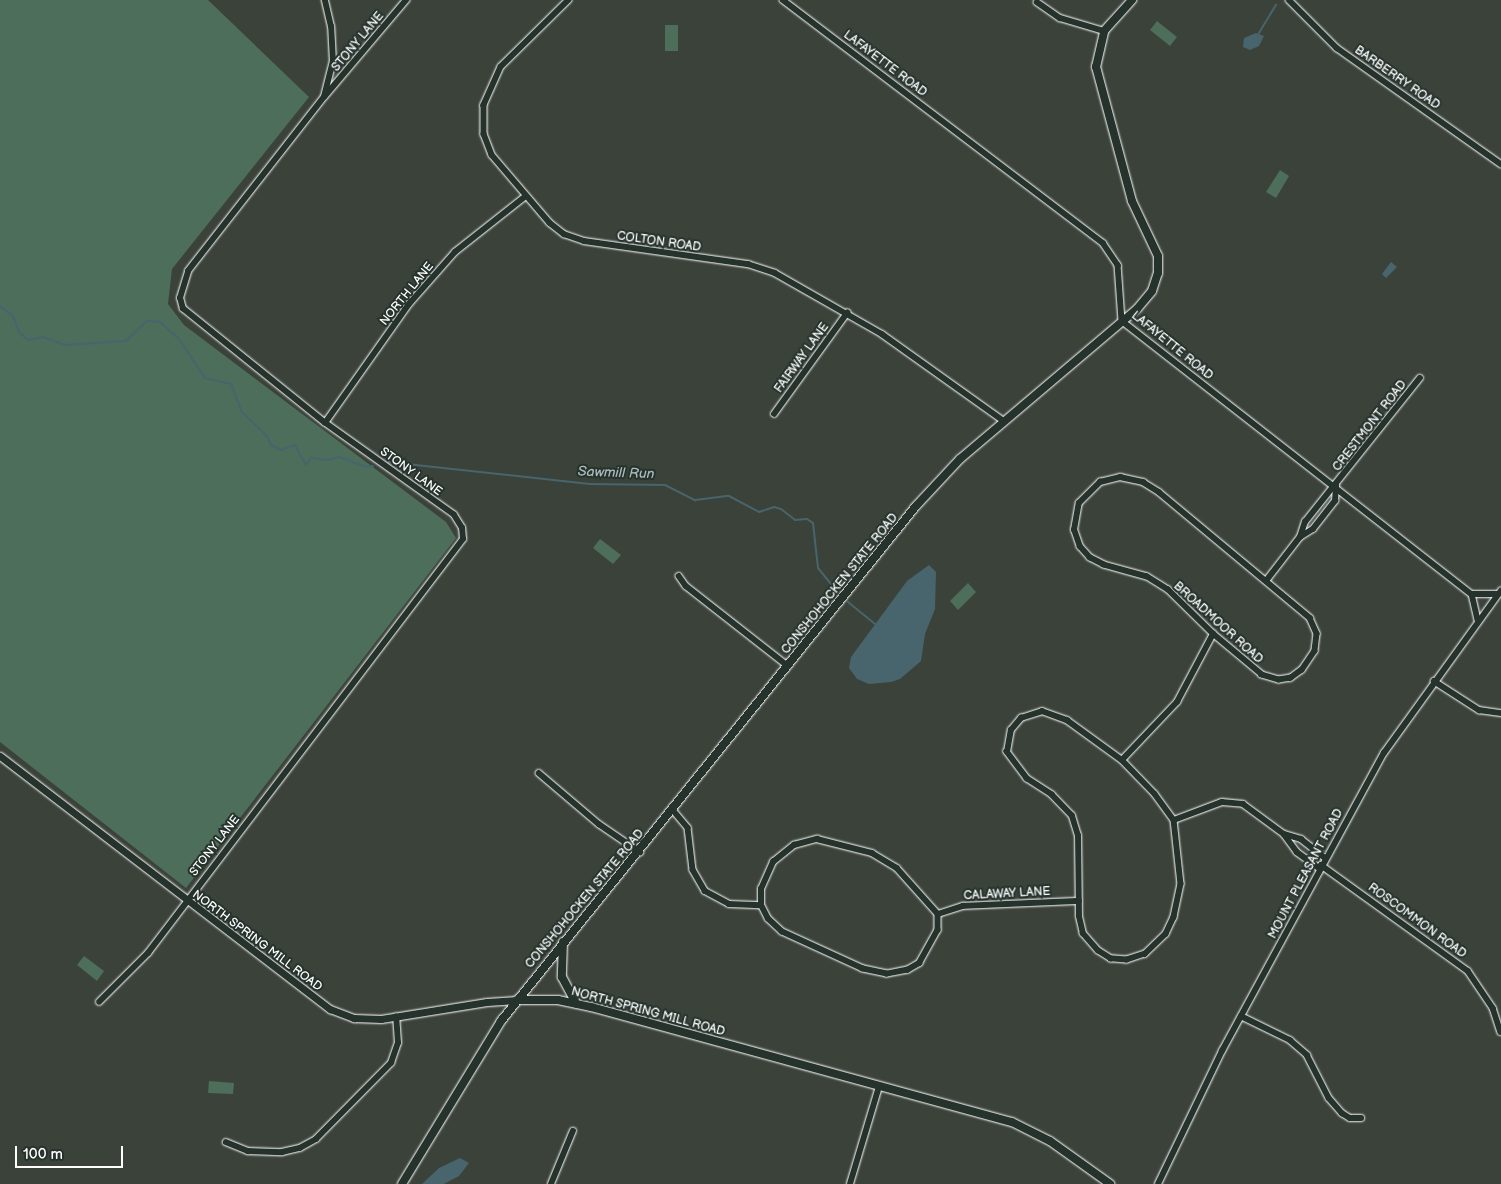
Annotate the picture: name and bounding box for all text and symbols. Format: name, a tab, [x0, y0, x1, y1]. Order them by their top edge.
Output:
street label: STONY LANE	[329, 9, 387, 75]
street label: LAFAYETTE ROAD	[840, 28, 930, 100]
street label: BARBERRY ROAD	[1352, 43, 1442, 113]
street label: COLTON ROAD	[616, 229, 702, 255]
street label: NORTH LANE	[377, 260, 437, 328]
street label: LAFAYETTE ROAD	[1128, 309, 1216, 383]
street label: FAIRWAY LANE	[772, 320, 832, 396]
street label: CRESTMONT ROAD	[1330, 378, 1410, 474]
street label: STONY LANE	[377, 445, 445, 499]
water label: Sawmill Run	[577, 463, 655, 483]
street label: CONSHOHOCKEN STATE ROAD	[779, 511, 901, 657]
street label: BROADMOOR ROAD	[1170, 579, 1266, 667]
street label: MOUNT PLEASANT ROAD	[1266, 807, 1346, 941]
street label: STONY LANE	[187, 813, 243, 879]
street label: CONSHOHOCKEN STATE ROAD	[523, 827, 647, 971]
street label: ROSCOMMON ROAD	[1365, 880, 1469, 962]
street label: CALAWAY LANE	[963, 885, 1051, 903]
street label: NORTH SPRING MILL ROAD	[189, 887, 325, 995]
street label: NORTH SPRING MILL ROAD	[569, 985, 727, 1039]
scale bar	[18, 1136, 125, 1168]
text: 100 m	[23, 1145, 63, 1164]

